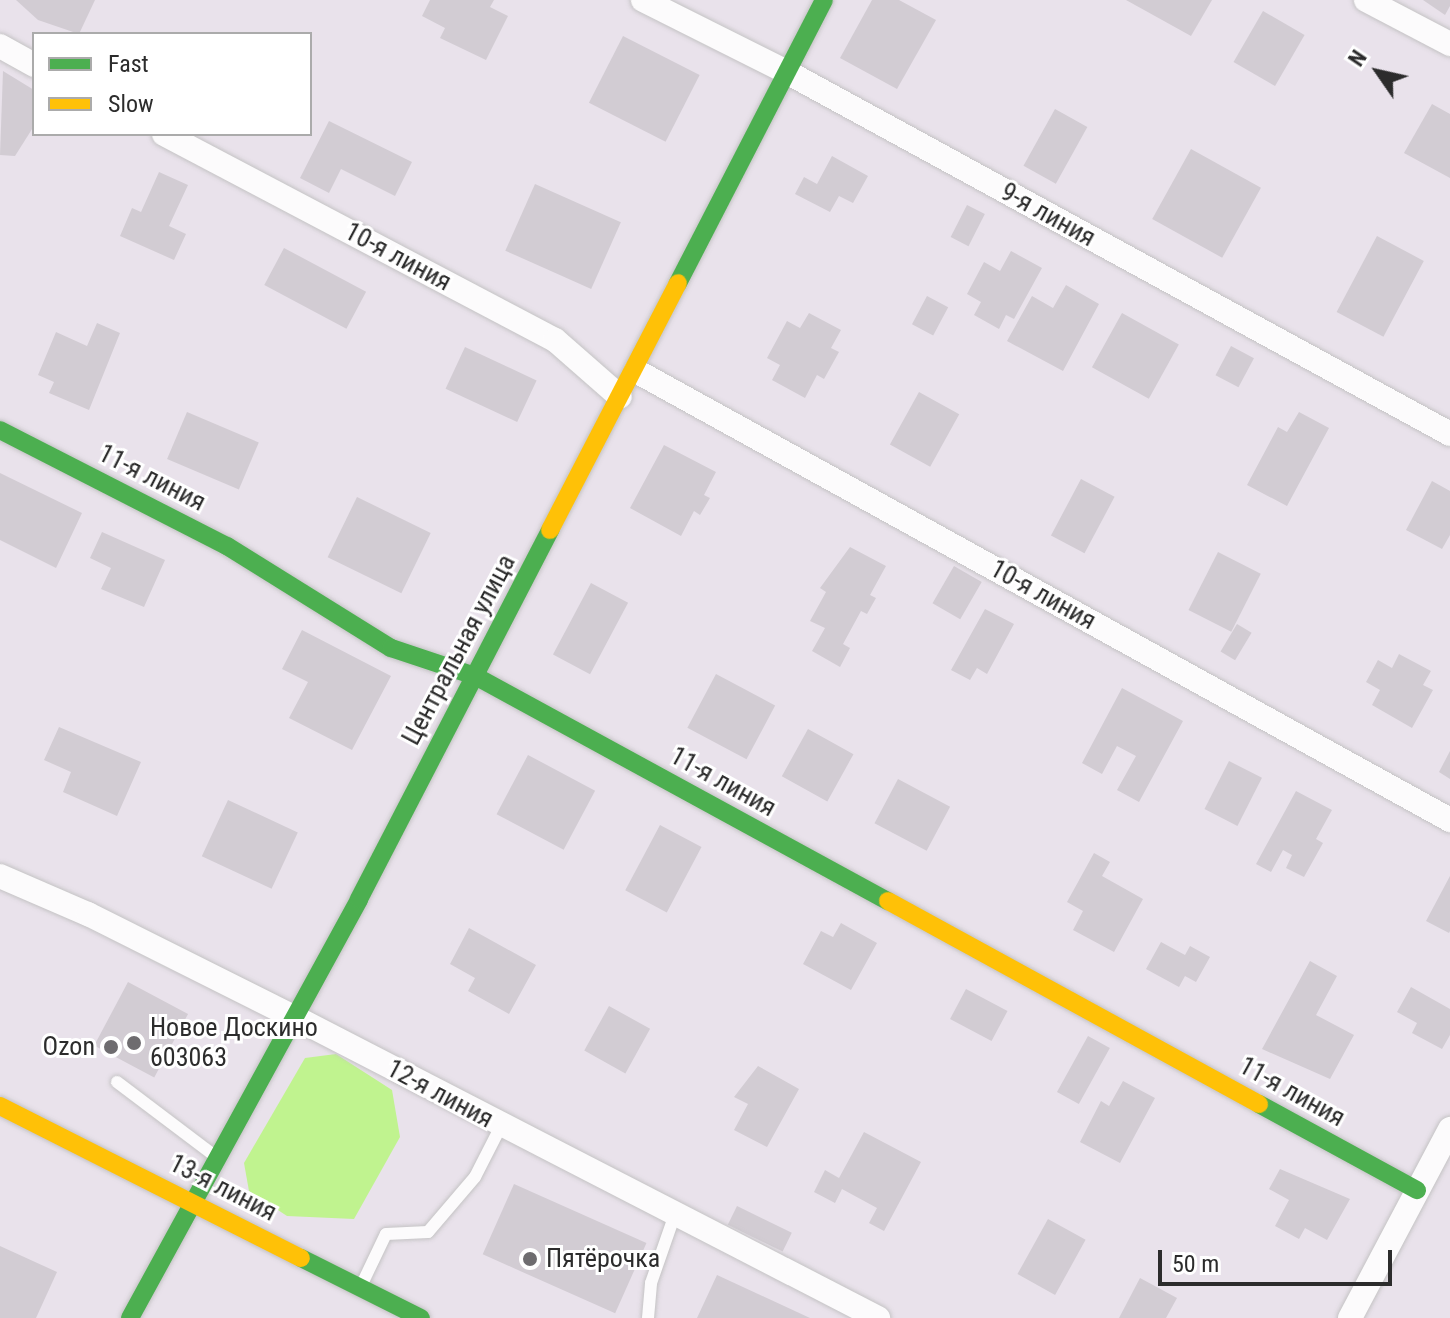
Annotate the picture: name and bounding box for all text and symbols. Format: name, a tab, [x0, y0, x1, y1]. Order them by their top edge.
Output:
legend	[32, 32, 312, 136]
north arrow	[1338, 32, 1418, 112]
text: N	[1344, 46, 1372, 71]
text: Fast	[108, 50, 149, 78]
text: Slow	[108, 90, 154, 118]
street label: 9-я линия	[995, 176, 1101, 254]
street label: 10-я линия	[339, 216, 457, 298]
street label: 11-я линия	[93, 438, 211, 518]
street label: Центральная улица	[396, 549, 522, 751]
street label: 10-я линия	[985, 553, 1101, 637]
street label: 11-я линия	[665, 740, 781, 824]
place label: Новое Доскино 603063	[150, 1012, 318, 1074]
place label: Ozon	[43, 1031, 95, 1063]
marker: Новое Доскино 603063	[125, 1034, 143, 1052]
marker: Ozon	[102, 1038, 120, 1056]
street label: 11-я линия	[1234, 1050, 1350, 1134]
street label: 12-я линия	[381, 1053, 499, 1135]
street label: 13-я линия	[164, 1148, 282, 1228]
scale bar	[1162, 1234, 1396, 1284]
place label: Пятёрочка	[546, 1243, 660, 1275]
marker: Пятёрочка	[521, 1250, 539, 1268]
text: 50 m	[1172, 1250, 1219, 1278]

